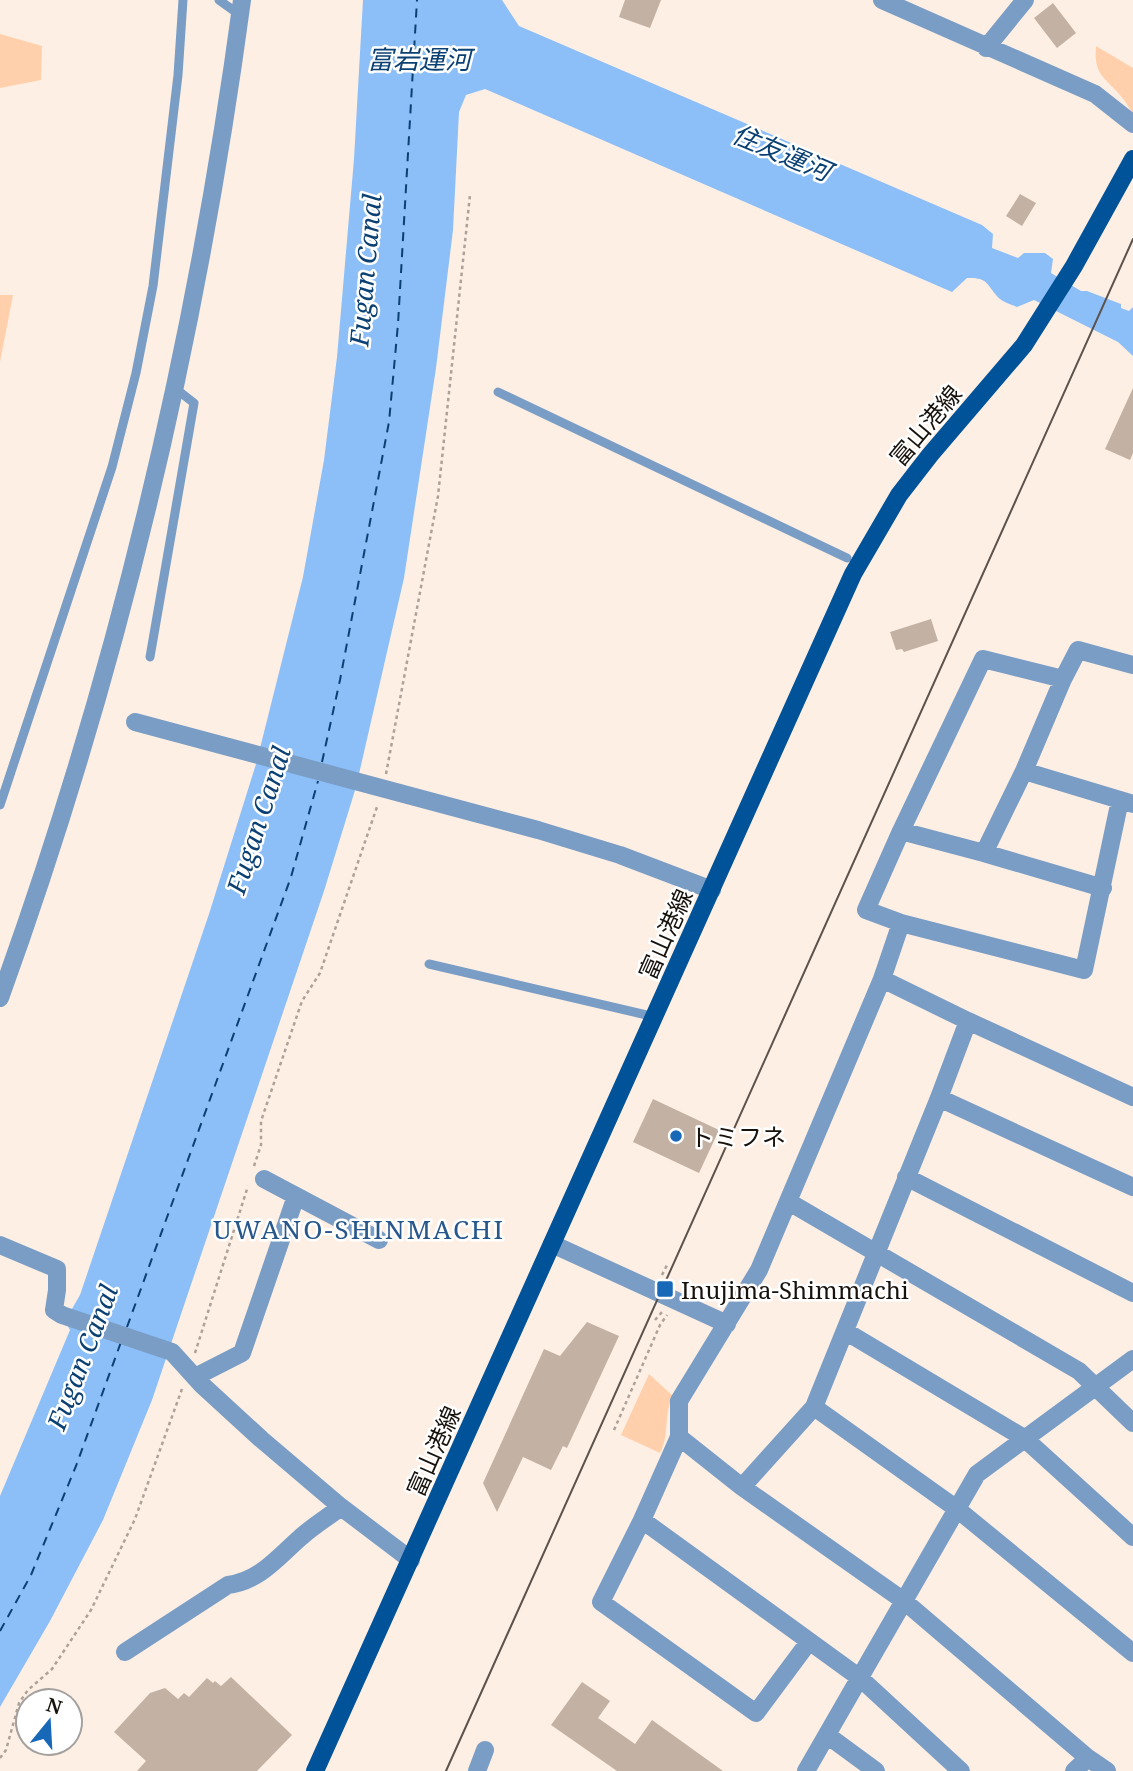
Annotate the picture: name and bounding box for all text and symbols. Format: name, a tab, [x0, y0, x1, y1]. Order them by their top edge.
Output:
water label: 富岩運河	[367, 41, 476, 77]
water label: 住友運河	[727, 115, 841, 191]
water label: Fugan Canal	[340, 192, 390, 349]
street label: 富山港線	[882, 378, 968, 472]
water label: Fugan Canal	[217, 742, 299, 899]
street label: 富山港線	[630, 883, 700, 985]
place label: トミフネ	[690, 1120, 786, 1153]
marker: トミフネ	[668, 1128, 684, 1144]
district label: UWANO-SHINMACHI	[213, 1211, 505, 1247]
place label: Inujima-Shimmachi	[681, 1273, 909, 1306]
water label: Fugan Canal	[37, 1279, 126, 1436]
marker: Inujima-Shimmachi	[655, 1279, 675, 1299]
street label: 富山港線	[398, 1400, 468, 1502]
north arrow	[14, 1687, 84, 1757]
text: N	[43, 1691, 65, 1721]

